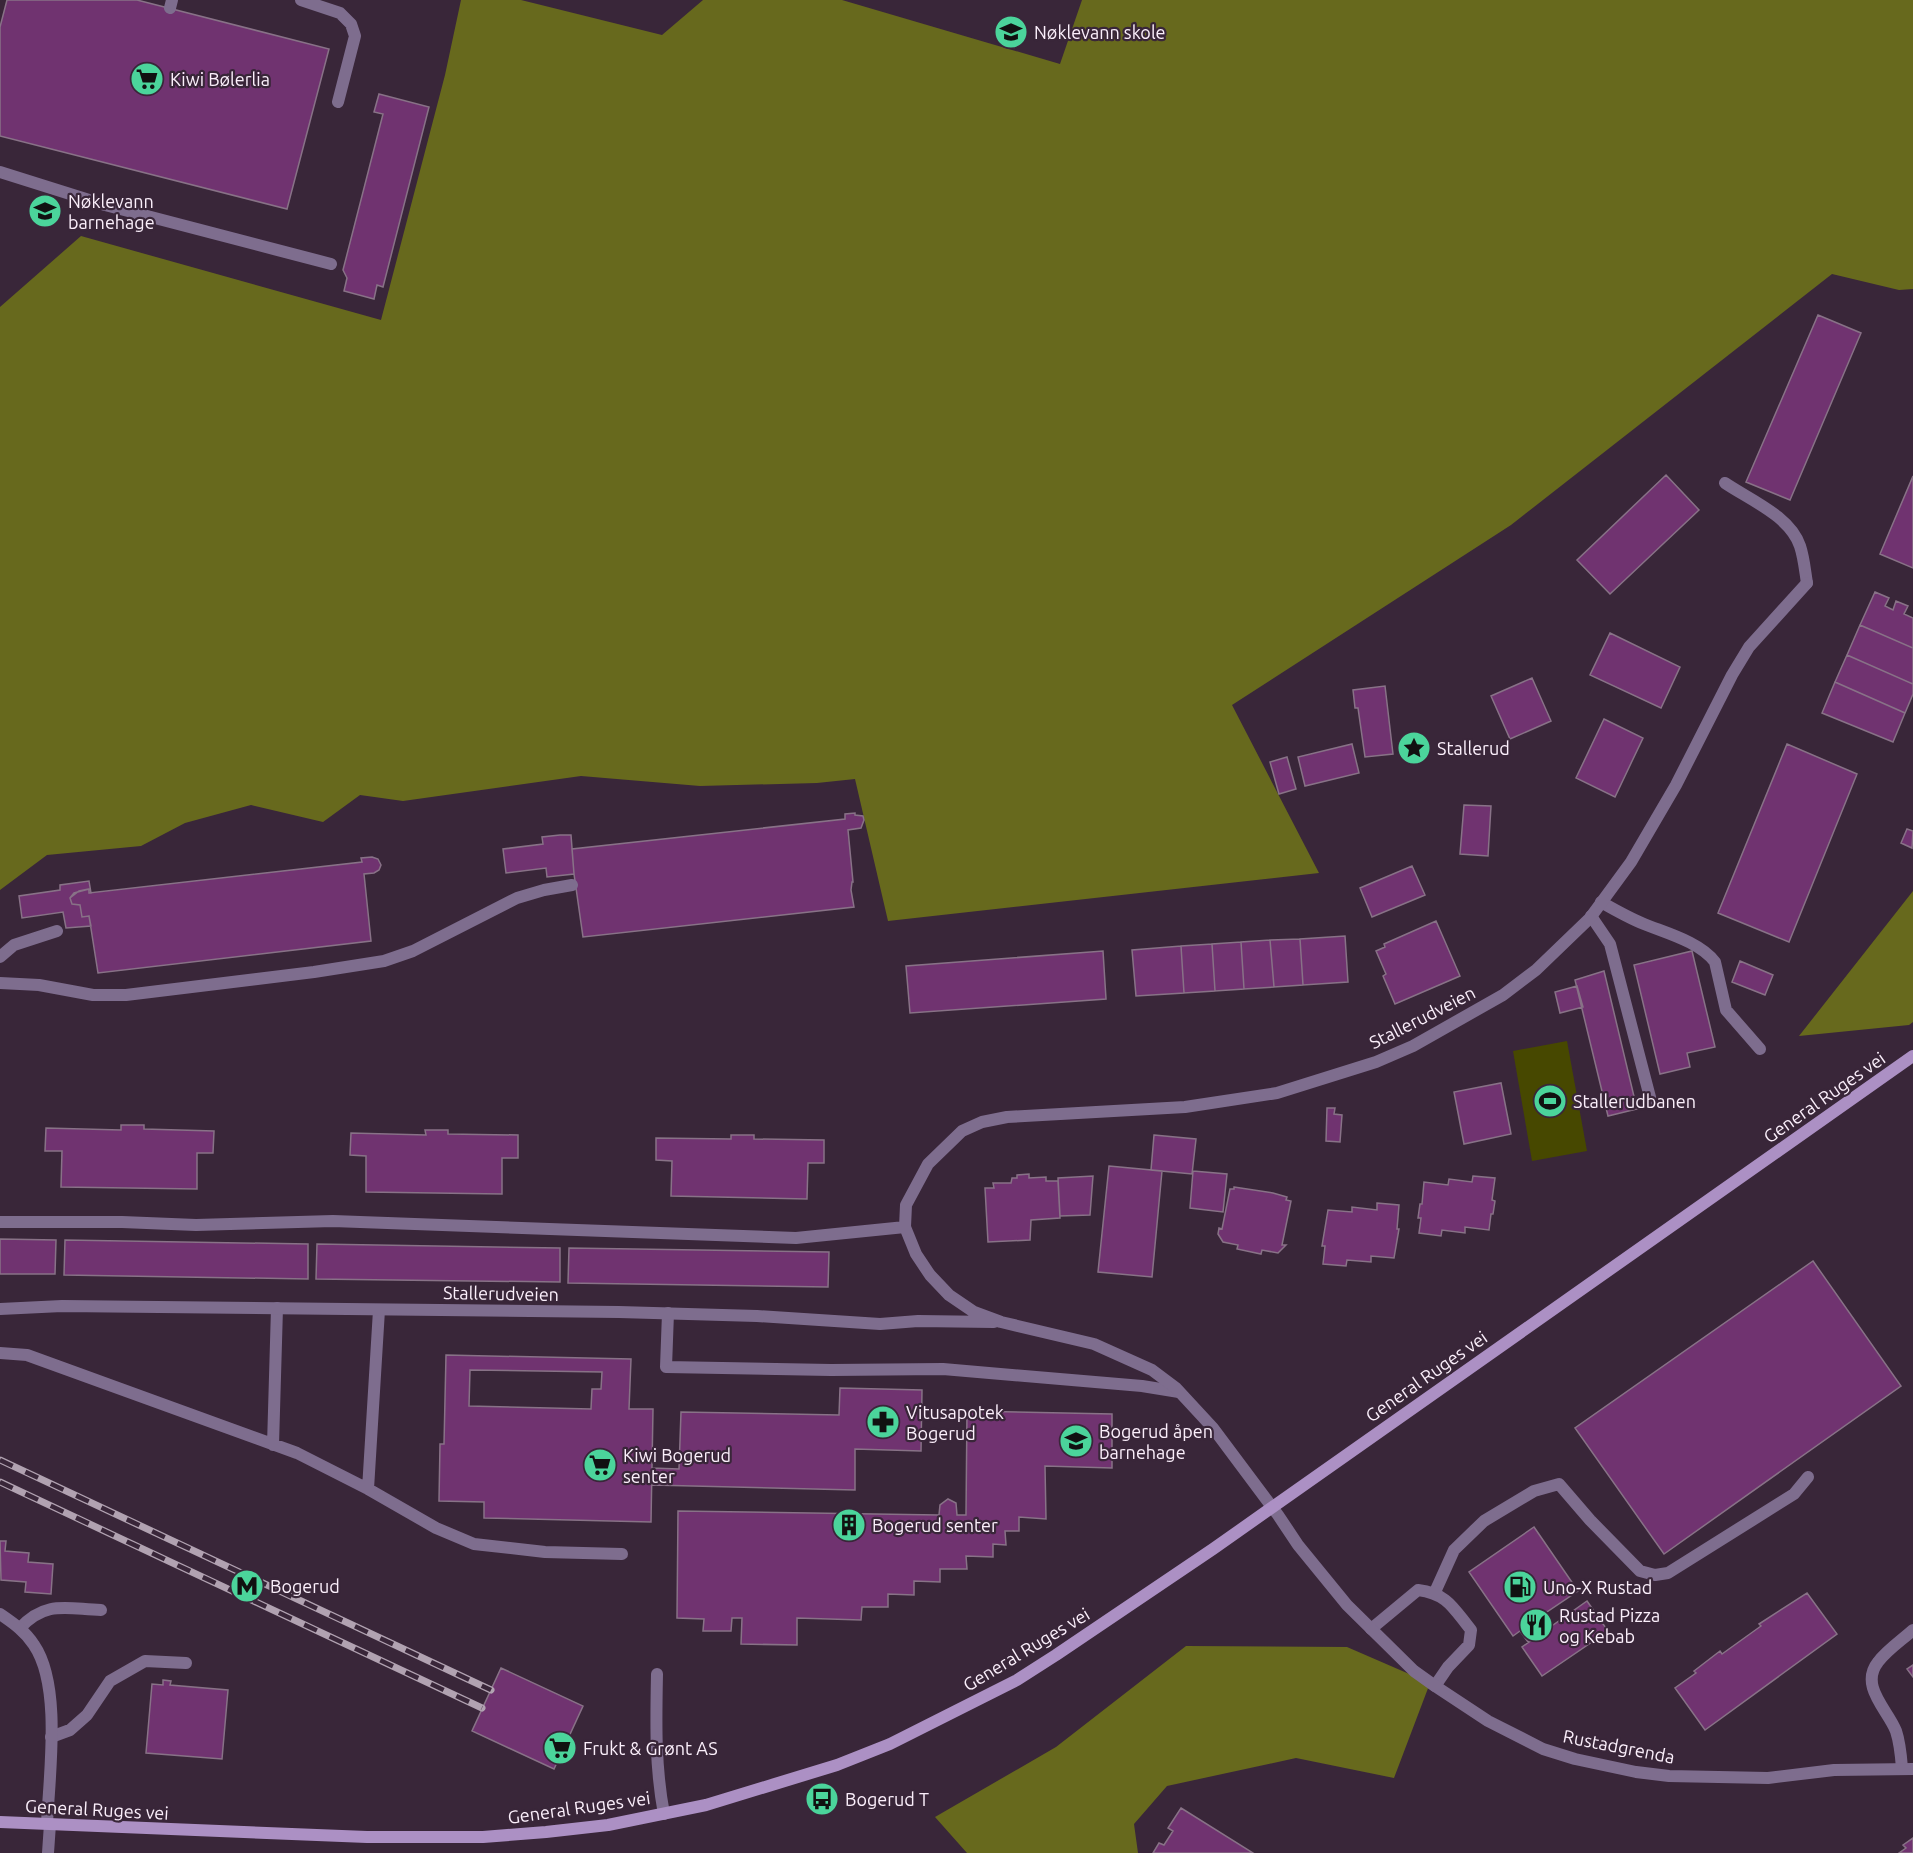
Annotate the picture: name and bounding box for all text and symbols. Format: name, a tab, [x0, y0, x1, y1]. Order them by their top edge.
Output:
school or university icon: Nøklevann skole	[993, 14, 1029, 50]
place label: Nøklevann skole	[1034, 22, 1166, 42]
supermarket icon: Kiwi Bølerlia	[129, 61, 165, 97]
place label: Kiwi Bølerlia	[170, 69, 270, 89]
place label: Nøklevann barnehage	[68, 191, 155, 232]
school or university icon: Nøklevann barnehage	[27, 193, 63, 229]
place icon: Stallerud	[1396, 730, 1432, 766]
place label: Stallerud	[1437, 738, 1510, 758]
street label: Stallerudveien	[1366, 982, 1478, 1052]
street label: General Ruges vei	[1759, 1048, 1889, 1146]
sports icon: Stallerudbanen	[1532, 1083, 1568, 1119]
place label: Stallerudbanen	[1573, 1091, 1696, 1111]
street label: Stallerudveien	[443, 1282, 559, 1304]
street label: General Ruges vei	[1361, 1327, 1491, 1425]
place label: Vitusapotek Bogerud	[906, 1402, 1004, 1443]
pharmacy icon: Vitusapotek Bogerud	[865, 1404, 901, 1440]
place label: Bogerud åpen barnehage	[1099, 1421, 1213, 1462]
school or university icon: Bogerud åpen barnehage	[1058, 1423, 1094, 1459]
place label: Kiwi Bogerud senter	[623, 1445, 731, 1486]
supermarket icon: Kiwi Bogerud senter	[582, 1447, 618, 1483]
building icon: Bogerud senter	[831, 1507, 867, 1543]
place label: Bogerud senter	[872, 1515, 998, 1535]
metro station icon: Bogerud	[229, 1568, 265, 1604]
fuel station icon: Uno-X Rustad	[1502, 1569, 1538, 1605]
place label: Bogerud	[270, 1576, 340, 1596]
place label: Uno-X Rustad	[1543, 1577, 1652, 1597]
street label: General Ruges vei	[959, 1603, 1093, 1695]
place label: Rustad Pizza og Kebab	[1559, 1605, 1660, 1646]
restaurant icon: Rustad Pizza og Kebab	[1518, 1607, 1554, 1643]
street label: Rustadgrenda	[1561, 1725, 1677, 1767]
supermarket icon: Frukt & Grønt AS	[542, 1730, 578, 1766]
place label: Frukt & Grønt AS	[583, 1738, 718, 1758]
bus stop icon: Bogerud T	[804, 1781, 840, 1817]
street label: General Ruges vei	[506, 1787, 652, 1827]
place label: Bogerud T	[845, 1789, 929, 1809]
street label: General Ruges vei	[25, 1795, 169, 1823]

